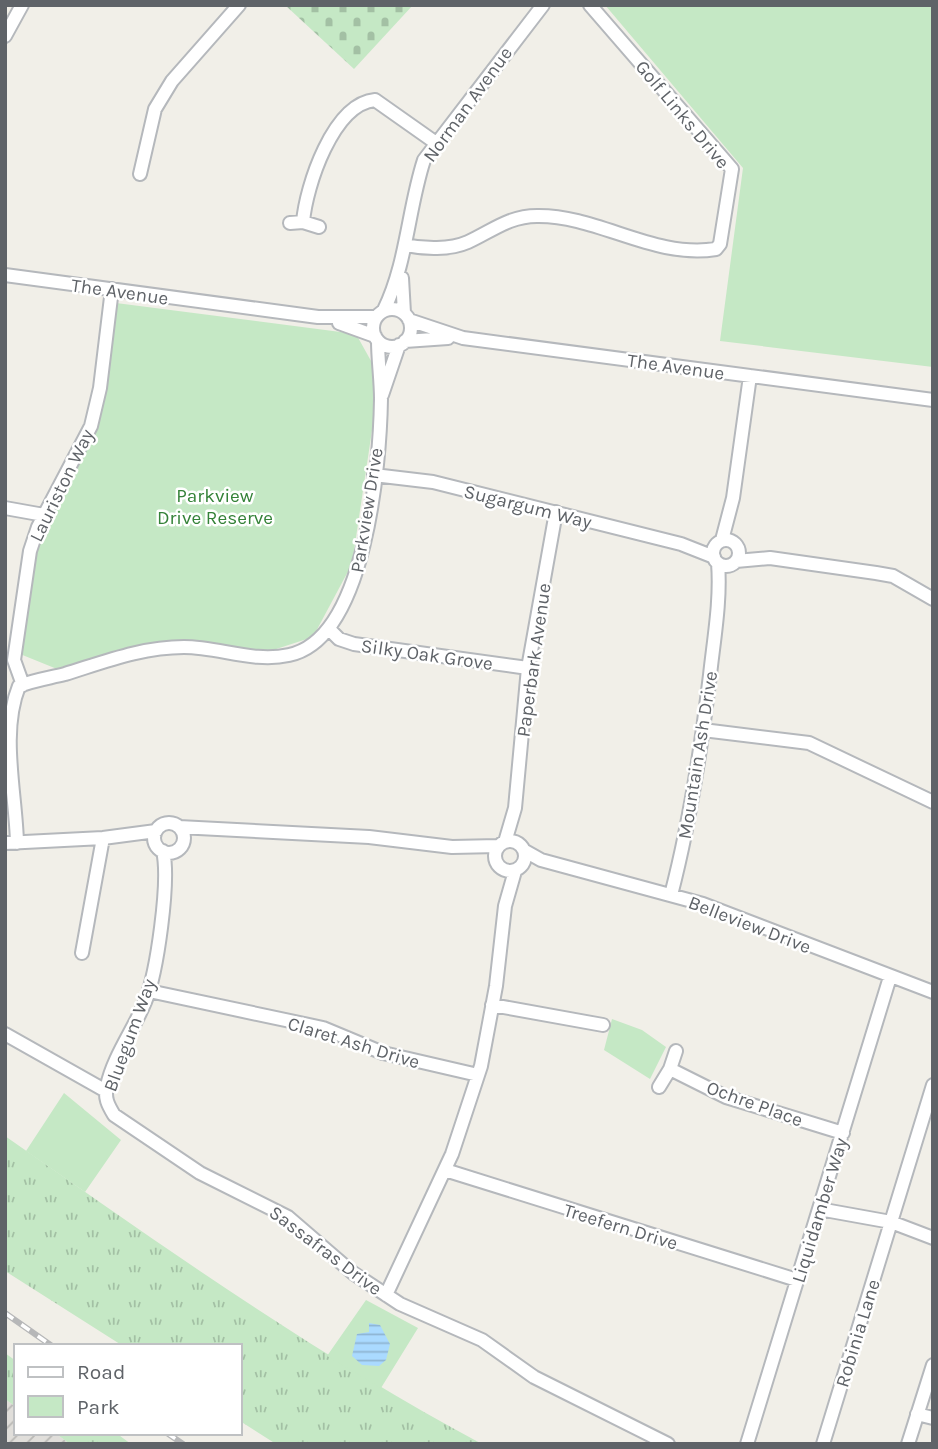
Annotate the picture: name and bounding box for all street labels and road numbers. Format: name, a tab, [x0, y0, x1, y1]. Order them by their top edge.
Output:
street label: Norman Avenue	[419, 43, 517, 166]
street label: Golf Links Drive	[631, 56, 734, 173]
street label: The Avenue	[70, 274, 170, 310]
street label: The Avenue	[626, 349, 726, 385]
street label: Lauriston Way	[25, 425, 99, 545]
street label: Parkview Drive	[346, 446, 388, 574]
street label: Sugargum Way	[462, 480, 594, 534]
street label: Paperbark Avenue	[512, 582, 556, 738]
street label: Silky Oak Grove	[359, 635, 494, 675]
street label: Mountain Ash Drive	[674, 670, 722, 841]
street label: Belleview Drive	[685, 891, 814, 958]
street label: Bluegum Way	[99, 976, 161, 1095]
street label: Claret Ash Drive	[285, 1012, 422, 1073]
street label: Ochre Place	[704, 1076, 806, 1131]
street label: Liquidamber Way	[787, 1135, 853, 1285]
street label: Treefern Drive	[561, 1199, 680, 1255]
street label: Sassafras Drive	[265, 1201, 386, 1300]
street label: Robinia Lane	[831, 1277, 885, 1390]

